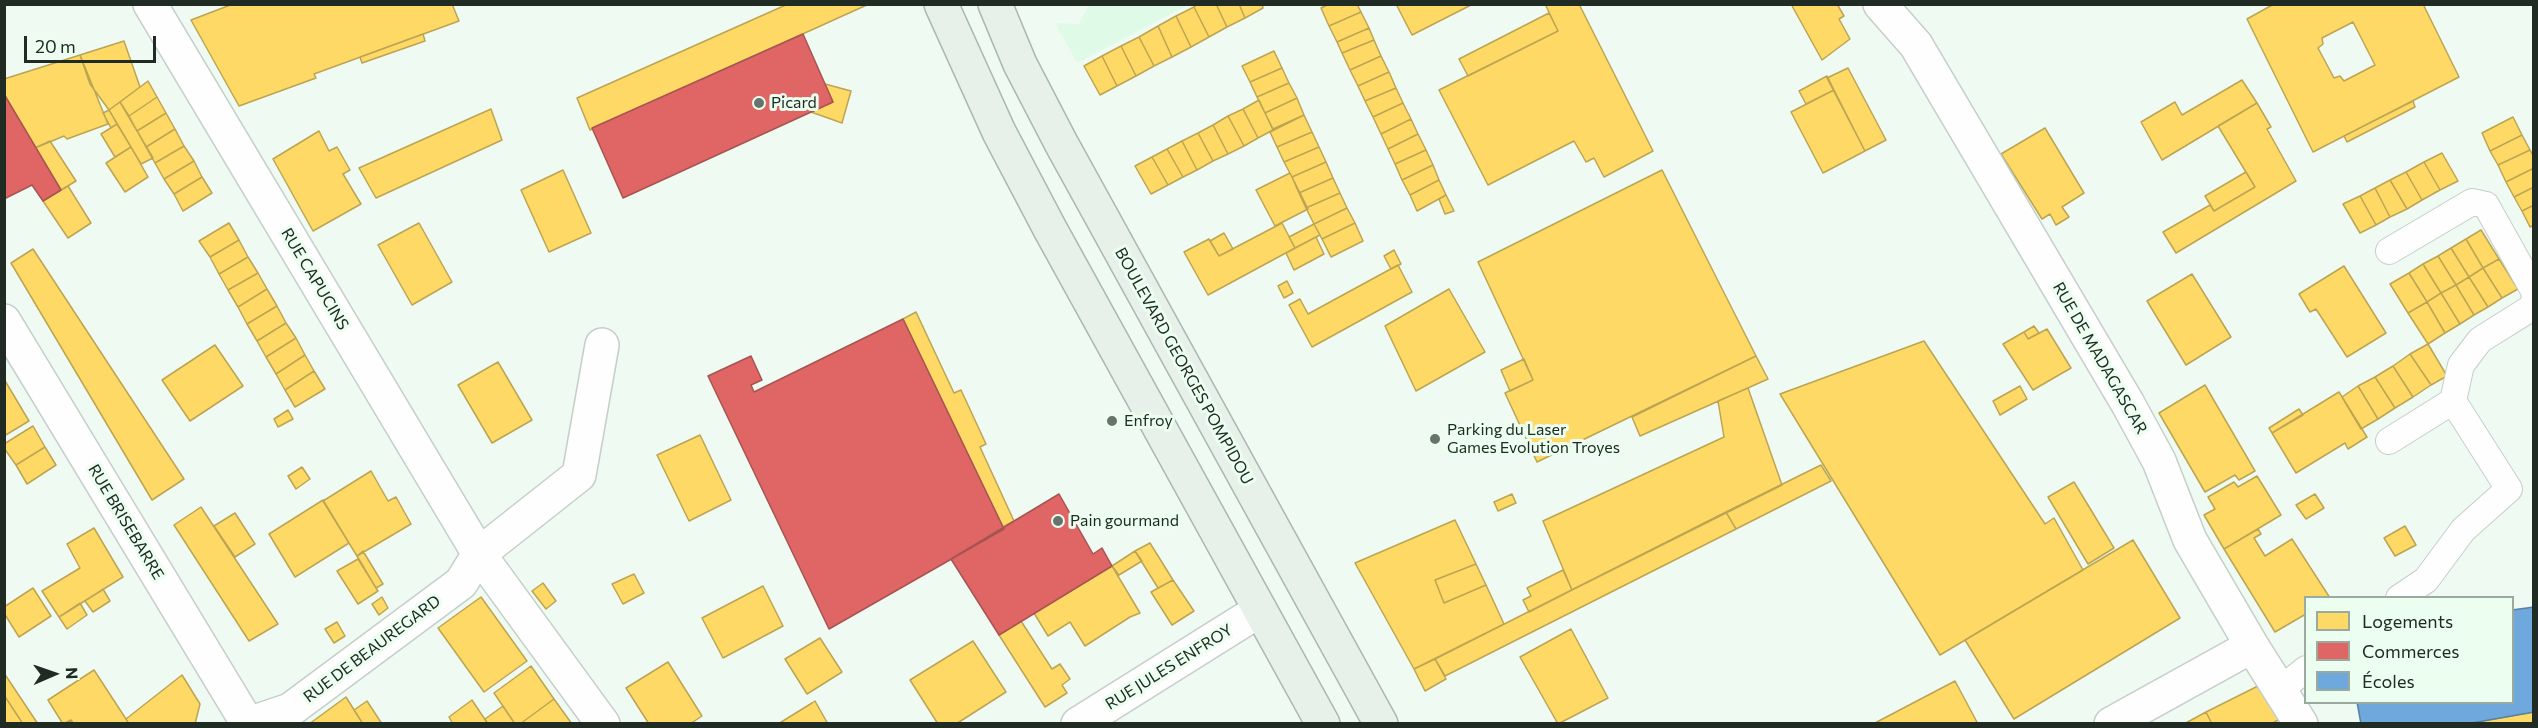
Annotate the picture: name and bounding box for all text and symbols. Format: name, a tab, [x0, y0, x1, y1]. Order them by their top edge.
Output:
scale bar	[27, 24, 159, 62]
text: 20 m	[35, 35, 76, 57]
place label: Picard	[771, 93, 817, 113]
marker: Picard	[752, 96, 766, 110]
street label: RUE CAPUCINS	[277, 225, 353, 333]
street label: BOULEVARD GEORGES POMPIDOU	[1111, 244, 1257, 488]
street label: RUE DE MADAGASCAR	[2049, 279, 2151, 437]
place label: Enfroy	[1124, 411, 1173, 431]
marker: Enfroy	[1105, 414, 1119, 428]
place label: Parking du Laser Games Evolution Troyes	[1447, 420, 1620, 458]
marker: Parking du Laser Games Evolution Troyes	[1428, 432, 1442, 446]
street label: RUE BRISEBARRE	[84, 461, 168, 583]
place label: Pain gourmand	[1070, 511, 1179, 531]
marker: Pain gourmand	[1051, 514, 1065, 528]
street label: RUE DE BEAUREGARD	[300, 591, 444, 707]
legend	[2304, 596, 2514, 704]
text: Logements	[2362, 610, 2453, 632]
street label: RUE JULES ENFROY	[1102, 620, 1236, 714]
text: Commerces	[2362, 640, 2459, 662]
north arrow	[24, 644, 84, 704]
text: N	[63, 667, 82, 680]
text: Écoles	[2362, 670, 2415, 692]

